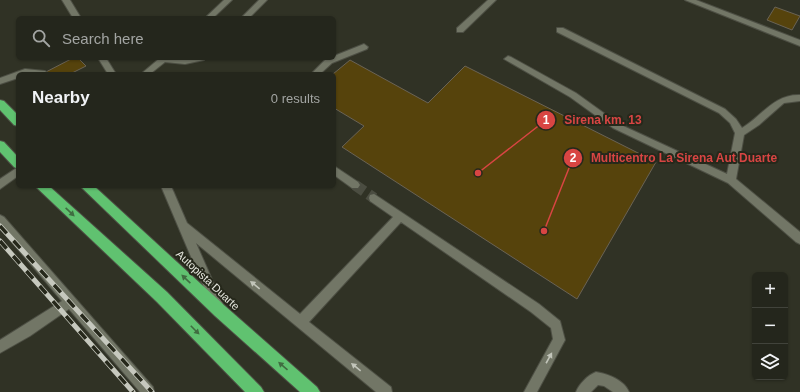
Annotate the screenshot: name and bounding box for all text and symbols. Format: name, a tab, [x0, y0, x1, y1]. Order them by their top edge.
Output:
search box	[16, 16, 336, 60]
icon: search	[30, 27, 52, 49]
text: Search here	[62, 30, 144, 47]
text: Nearby	[32, 88, 90, 107]
text: 0 results	[271, 91, 320, 106]
callout: Sirena km. 13	[536, 108, 650, 132]
text: 1	[543, 113, 550, 127]
text: Sirena km. 13	[564, 113, 642, 127]
callout: Multicentro La Sirena Aut Duarte	[563, 146, 786, 170]
text: 2	[570, 151, 577, 165]
text: Multicentro La Sirena Aut Duarte	[591, 151, 777, 165]
one-way arrow	[65, 208, 75, 217]
street label: Autopista Duarte	[174, 248, 242, 312]
map controls	[752, 272, 788, 380]
button: +	[752, 272, 788, 308]
one-way arrow	[181, 274, 191, 284]
one-way arrow	[250, 281, 261, 290]
button: −	[752, 308, 788, 344]
one-way arrow	[190, 325, 200, 335]
button: layers	[752, 344, 788, 380]
one-way arrow	[545, 352, 552, 364]
one-way arrow	[278, 362, 288, 371]
one-way arrow	[350, 363, 361, 372]

